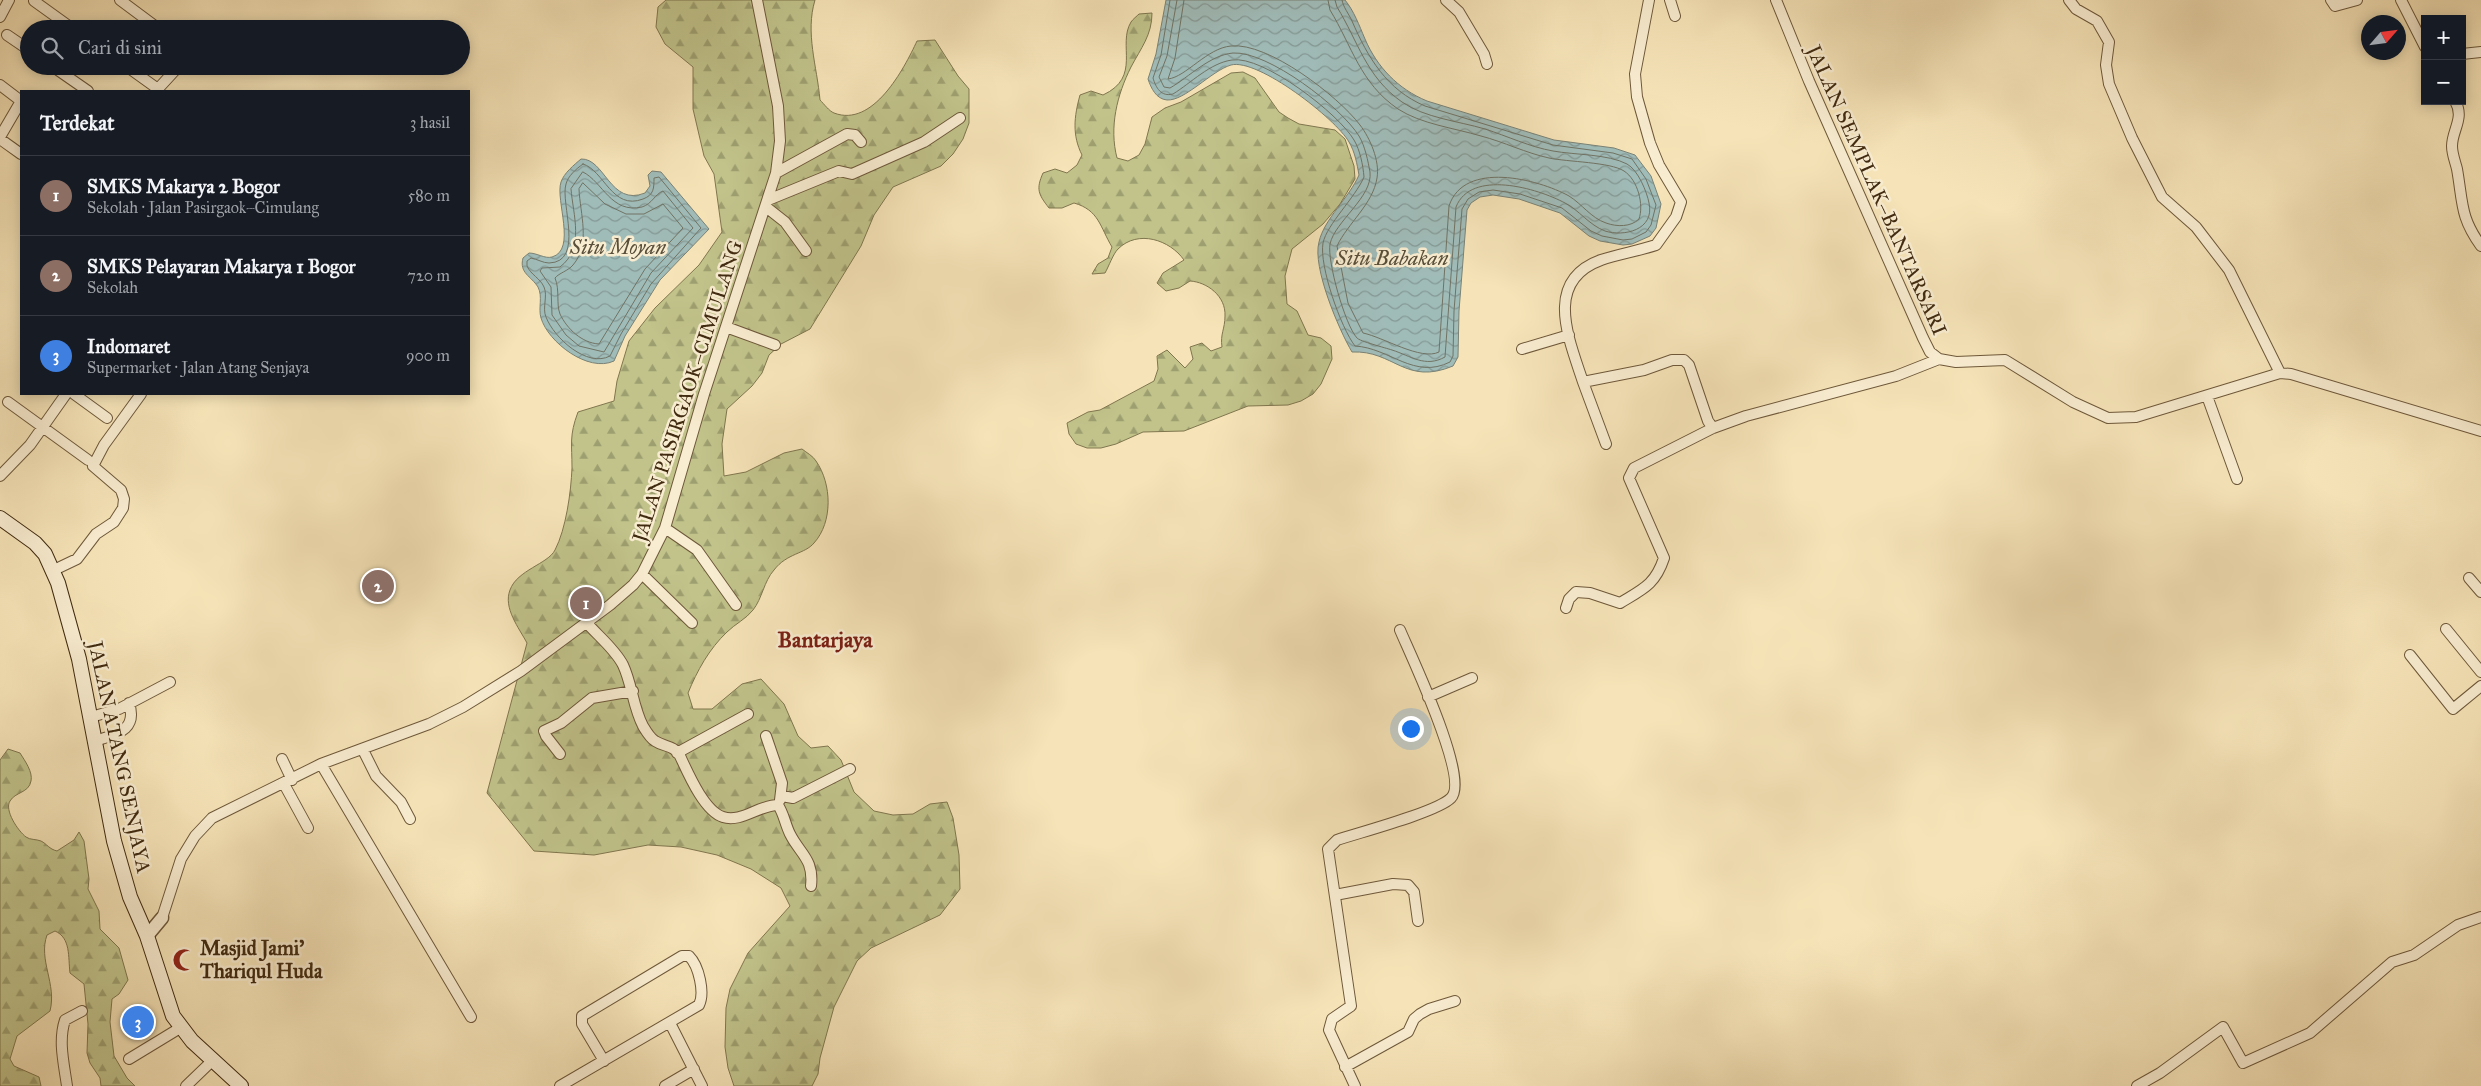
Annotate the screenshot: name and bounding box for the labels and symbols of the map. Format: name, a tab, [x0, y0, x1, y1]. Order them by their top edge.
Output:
north arrow	[2361, 15, 2406, 60]
street label: JALAN SEMPLAK–BANTARSARI	[1800, 39, 1952, 339]
water label: Situ Moyan	[569, 234, 666, 260]
street label: JALAN PASIRGAOK–CIMULANG	[626, 237, 748, 547]
water label: Situ Babakan	[1334, 245, 1449, 271]
pin: 2	[362, 567, 394, 605]
pin: 1	[570, 584, 602, 622]
district label: Bantarjaya	[778, 626, 873, 653]
street label: JALAN ATANG SENJAYA	[82, 637, 156, 876]
your location	[1398, 716, 1424, 742]
place label: Masjid Jami' Thariqul Huda	[199, 936, 323, 984]
mosque icon: Masjid Jami' Thariqul Huda	[171, 947, 197, 973]
pin: 3	[122, 1003, 154, 1041]

